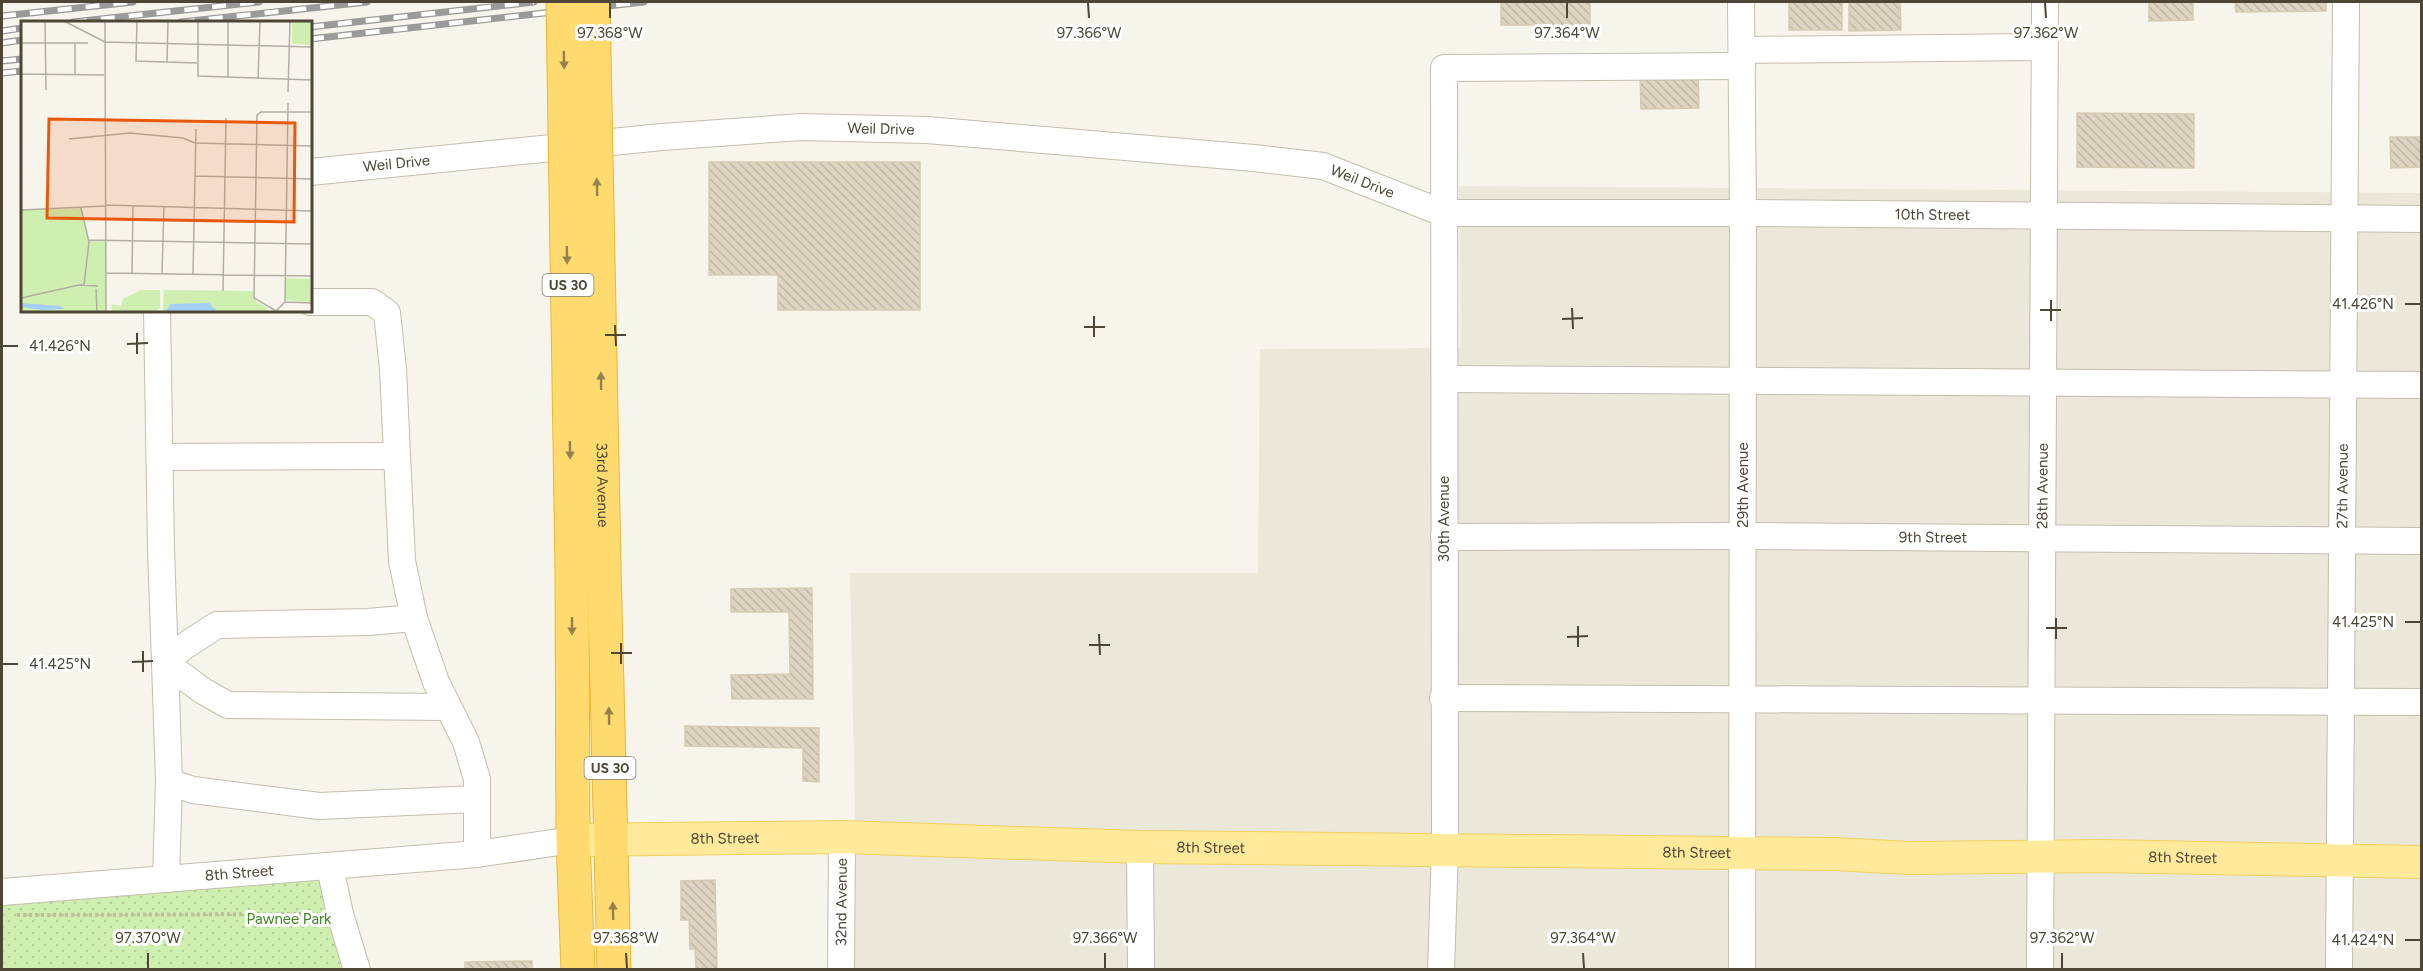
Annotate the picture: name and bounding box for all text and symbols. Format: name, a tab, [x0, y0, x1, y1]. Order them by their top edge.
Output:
inset map	[21, 21, 312, 312]
text: 97.368°W	[577, 24, 643, 42]
text: 97.366°W	[1057, 24, 1122, 42]
text: 97.364°W	[1534, 24, 1600, 42]
text: 97.362°W	[2014, 24, 2079, 42]
one-way arrow	[559, 50, 569, 69]
street label: Weil Drive	[847, 119, 915, 139]
street label: Weil Drive	[362, 151, 431, 176]
street label: Weil Drive	[1328, 161, 1397, 202]
one-way arrow	[592, 177, 602, 196]
street label: 10th Street	[1894, 205, 1971, 224]
one-way arrow	[562, 245, 572, 264]
road number: US 30	[542, 274, 594, 296]
text: 41.426°N	[2332, 295, 2394, 313]
text: 41.426°N	[29, 337, 91, 355]
one-way arrow	[596, 372, 606, 391]
one-way arrow	[565, 440, 575, 459]
street label: 33rd Avenue	[593, 442, 612, 527]
street label: 29th Avenue	[1734, 442, 1752, 528]
street label: 28th Avenue	[2033, 443, 2052, 529]
street label: 27th Avenue	[2333, 443, 2352, 529]
street label: 30th Avenue	[1435, 476, 1453, 562]
street label: 9th Street	[1899, 528, 1968, 547]
text: 41.425°N	[2332, 613, 2394, 631]
one-way arrow	[567, 617, 577, 636]
text: 41.425°N	[29, 655, 91, 673]
one-way arrow	[604, 707, 613, 726]
road number: US 30	[584, 757, 636, 779]
street label: 8th Street	[690, 829, 760, 848]
street label: 8th Street	[1176, 838, 1246, 857]
street label: 8th Street	[1662, 843, 1732, 862]
street label: 8th Street	[2148, 848, 2218, 867]
street label: 32nd Avenue	[832, 858, 851, 946]
street label: 8th Street	[204, 861, 275, 885]
one-way arrow	[608, 902, 618, 921]
park label: Pawnee Park	[247, 910, 332, 928]
text: 97.370°W	[115, 929, 181, 947]
text: 97.368°W	[593, 929, 659, 947]
text: 97.366°W	[1073, 929, 1138, 947]
text: 97.364°W	[1550, 929, 1616, 947]
text: 97.362°W	[2030, 929, 2095, 947]
text: 41.424°N	[2332, 931, 2394, 949]

